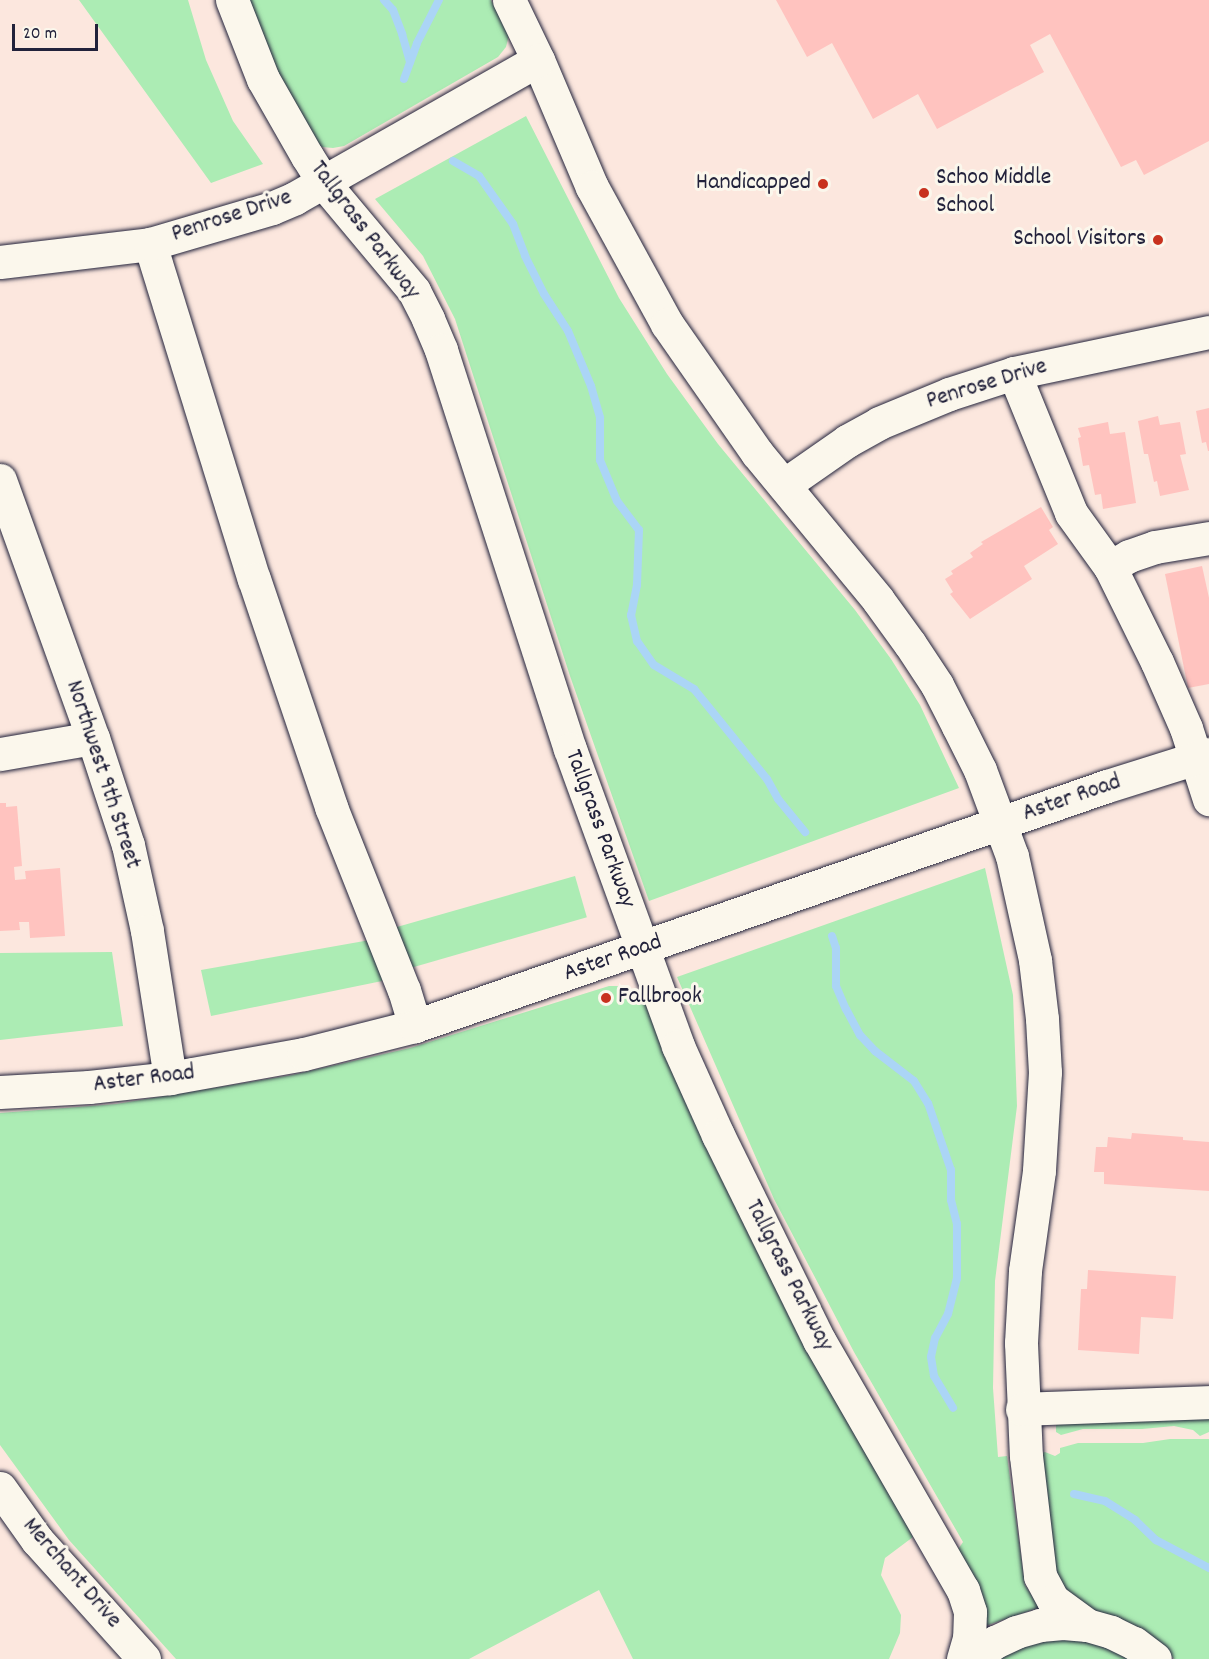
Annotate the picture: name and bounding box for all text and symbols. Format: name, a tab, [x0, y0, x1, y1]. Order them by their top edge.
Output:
scale bar	[15, 12, 100, 50]
text: 20 m	[23, 22, 57, 47]
street label: Tallgrass Parkway	[303, 156, 425, 306]
place label: Schoo Middle School	[936, 165, 1051, 221]
place label: Handicapped	[696, 170, 811, 198]
marker: Handicapped	[816, 177, 830, 191]
street label: Penrose Drive	[168, 184, 296, 250]
marker: Schoo Middle School	[917, 186, 931, 200]
place label: School Visitors	[1013, 226, 1146, 254]
marker: School Visitors	[1151, 233, 1165, 247]
street label: Penrose Drive	[923, 353, 1051, 417]
street label: Northwest 9th Street	[58, 677, 146, 873]
street label: Tallgrass Parkway	[557, 746, 641, 912]
street label: Aster Road	[1019, 769, 1125, 829]
street label: Aster Road	[560, 929, 666, 989]
place label: Fallbrook	[618, 984, 702, 1012]
marker: Fallbrook	[599, 991, 613, 1005]
street label: Aster Road	[92, 1059, 196, 1101]
street label: Tallgrass Parkway	[737, 1196, 839, 1356]
street label: Merchant Drive	[15, 1513, 127, 1635]

